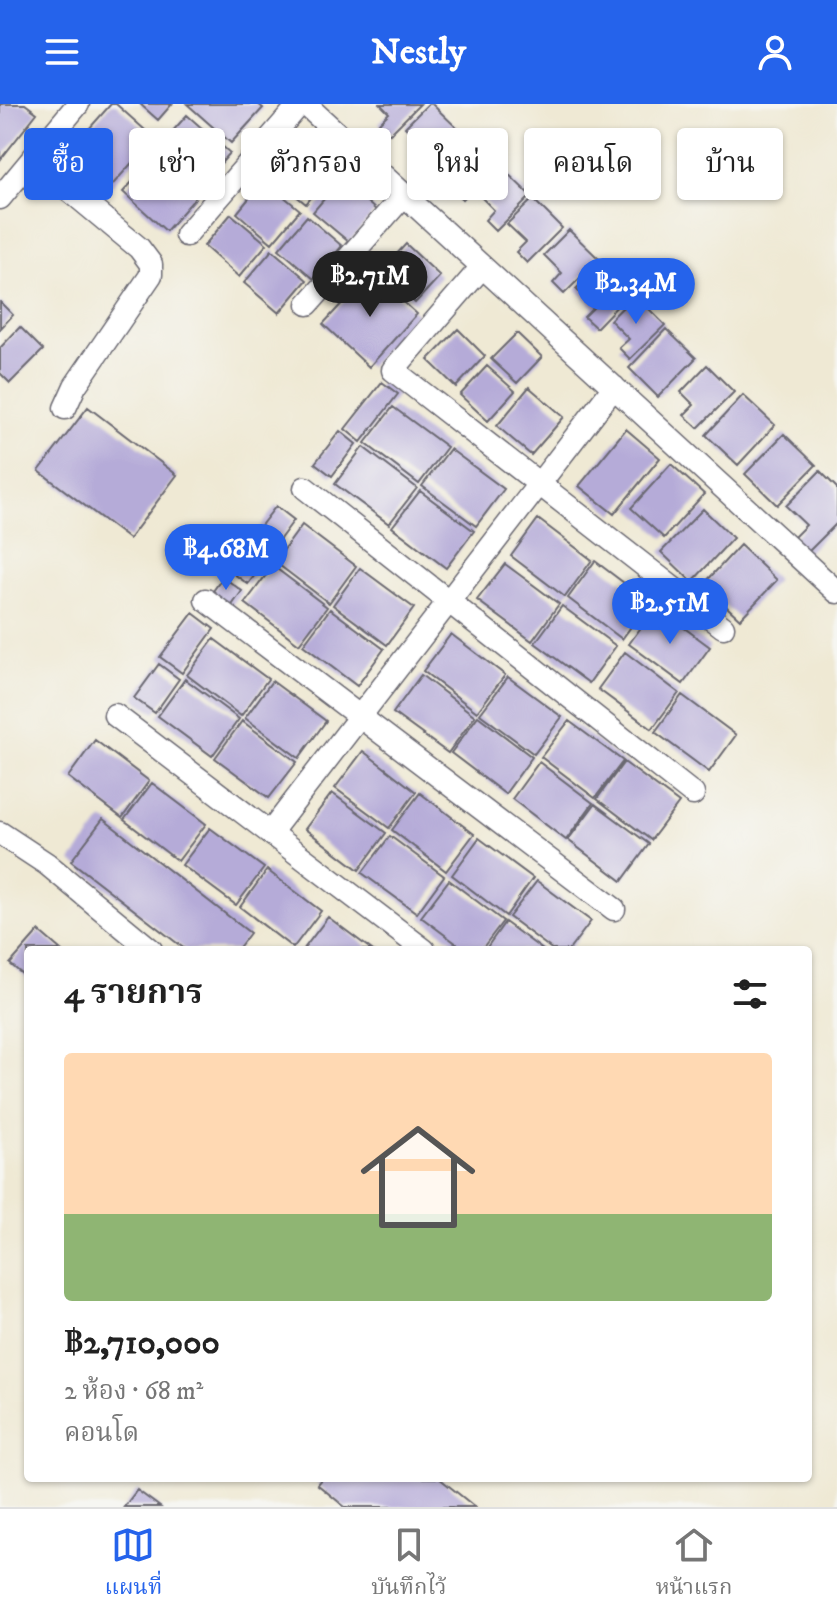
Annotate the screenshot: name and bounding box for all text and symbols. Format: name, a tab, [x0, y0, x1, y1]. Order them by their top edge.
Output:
icon: menu	[40, 30, 84, 74]
text: Nestly	[371, 30, 466, 75]
icon: person	[753, 30, 797, 74]
chip: ซื้อ	[24, 128, 113, 200]
chip: เช่า	[129, 128, 225, 200]
chip: ตัวกรอง	[241, 128, 391, 200]
chip: ใหม่	[407, 128, 508, 200]
chip: คอนโด	[524, 128, 661, 200]
chip: บ้าน	[677, 128, 783, 200]
pin: ฿2.71M	[305, 251, 435, 319]
pin: ฿2.34M	[571, 258, 701, 326]
text: ฿2.71M	[330, 260, 410, 293]
text: ฿2.34M	[595, 267, 677, 300]
pin: ฿4.68M	[161, 524, 291, 592]
text: ฿4.68M	[183, 533, 269, 566]
pin: ฿2.51M	[605, 578, 735, 646]
text: ฿2.51M	[630, 587, 710, 620]
text: 4 รายการ	[64, 972, 203, 1014]
icon: filters	[728, 972, 772, 1016]
icon: home	[346, 1105, 490, 1249]
text: ฿2,710,000	[64, 1322, 220, 1364]
text: 2 ห้อง · 68 m²	[64, 1375, 203, 1408]
text: คอนโด	[64, 1417, 139, 1450]
tab: แผนที่	[105, 1523, 162, 1606]
tab: บันทึกไว้	[371, 1523, 446, 1606]
tab: หน้าแรก	[655, 1523, 732, 1606]

